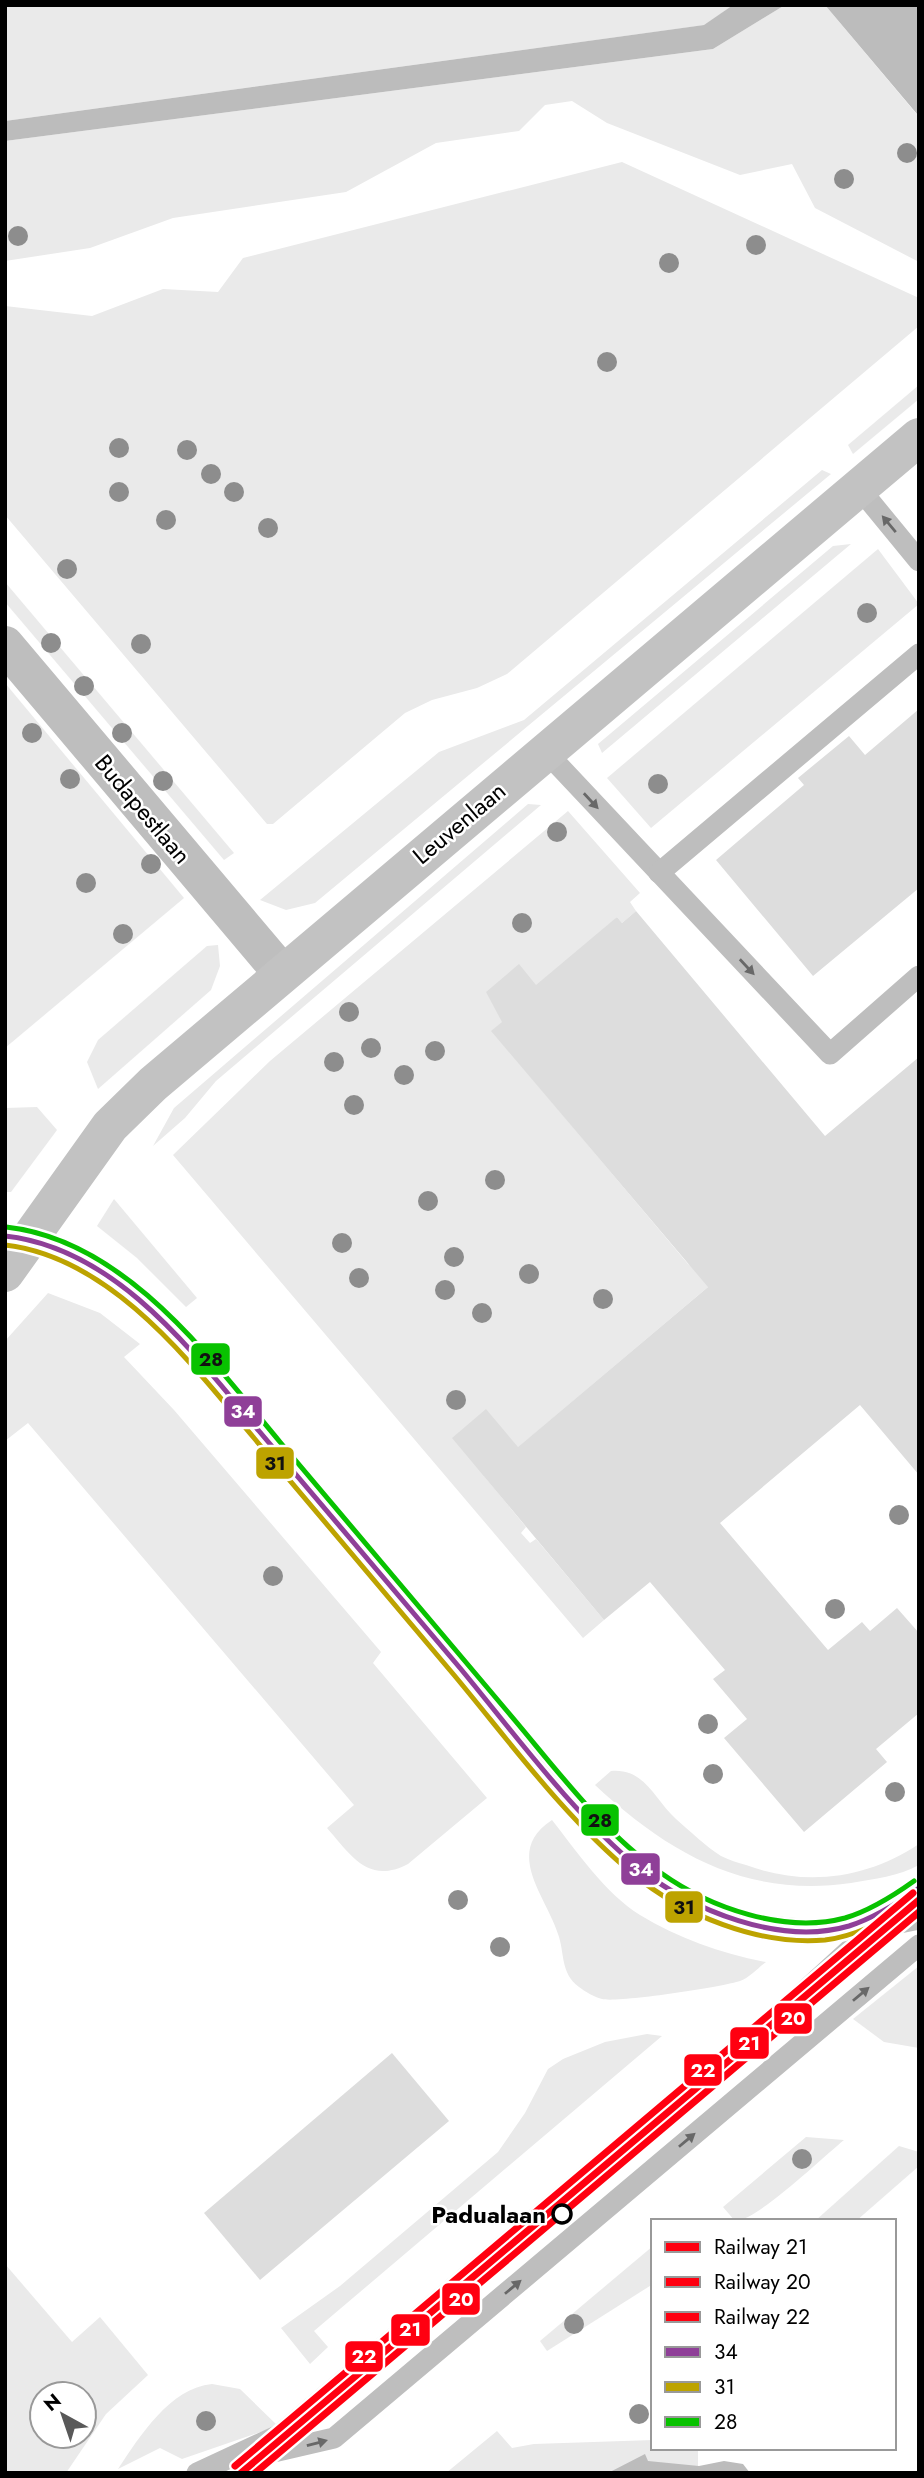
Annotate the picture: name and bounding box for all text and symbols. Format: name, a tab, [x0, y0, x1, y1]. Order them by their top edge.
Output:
one-way arrow	[882, 515, 897, 532]
street label: Budapestlaan	[87, 746, 199, 872]
street label: Leuvenlaan	[405, 774, 513, 872]
one-way arrow	[582, 792, 598, 809]
one-way arrow	[739, 958, 755, 976]
line badge: 28	[190, 1342, 231, 1376]
text: 28	[199, 1346, 223, 1373]
line badge: 34	[223, 1395, 263, 1428]
text: 34	[230, 1398, 256, 1425]
line badge: 31	[255, 1446, 295, 1480]
text: 31	[264, 1450, 286, 1477]
line badge: 28	[580, 1803, 620, 1837]
text: 28	[588, 1807, 612, 1834]
line badge: 34	[620, 1852, 661, 1886]
text: 34	[628, 1856, 654, 1883]
line badge: 31	[664, 1890, 704, 1924]
text: 31	[673, 1894, 695, 1921]
one-way arrow	[852, 1986, 870, 2002]
line badge: 20	[773, 2002, 813, 2035]
text: 20	[780, 2005, 806, 2032]
line badge: 21	[729, 2026, 770, 2060]
text: 21	[738, 2030, 760, 2057]
line badge: 22	[683, 2053, 723, 2087]
text: 22	[691, 2057, 715, 2084]
one-way arrow	[678, 2132, 696, 2148]
place label: Padualaan	[431, 2197, 546, 2232]
marker: Padualaan	[552, 2204, 572, 2224]
legend	[651, 2219, 896, 2450]
text: Railway 21	[714, 2232, 807, 2262]
text: Railway 20	[714, 2267, 811, 2297]
one-way arrow	[504, 2279, 522, 2295]
line badge: 20	[441, 2282, 481, 2316]
text: 20	[448, 2286, 474, 2313]
text: Railway 22	[714, 2302, 810, 2332]
line badge: 21	[390, 2313, 431, 2347]
text: 21	[399, 2316, 421, 2343]
text: 34	[714, 2337, 738, 2367]
line badge: 22	[344, 2340, 384, 2373]
text: 22	[352, 2343, 376, 2370]
text: 31	[714, 2372, 735, 2402]
north arrow	[28, 2380, 98, 2450]
text: N	[38, 2387, 67, 2418]
text: 28	[714, 2407, 737, 2437]
one-way arrow	[306, 2437, 328, 2448]

